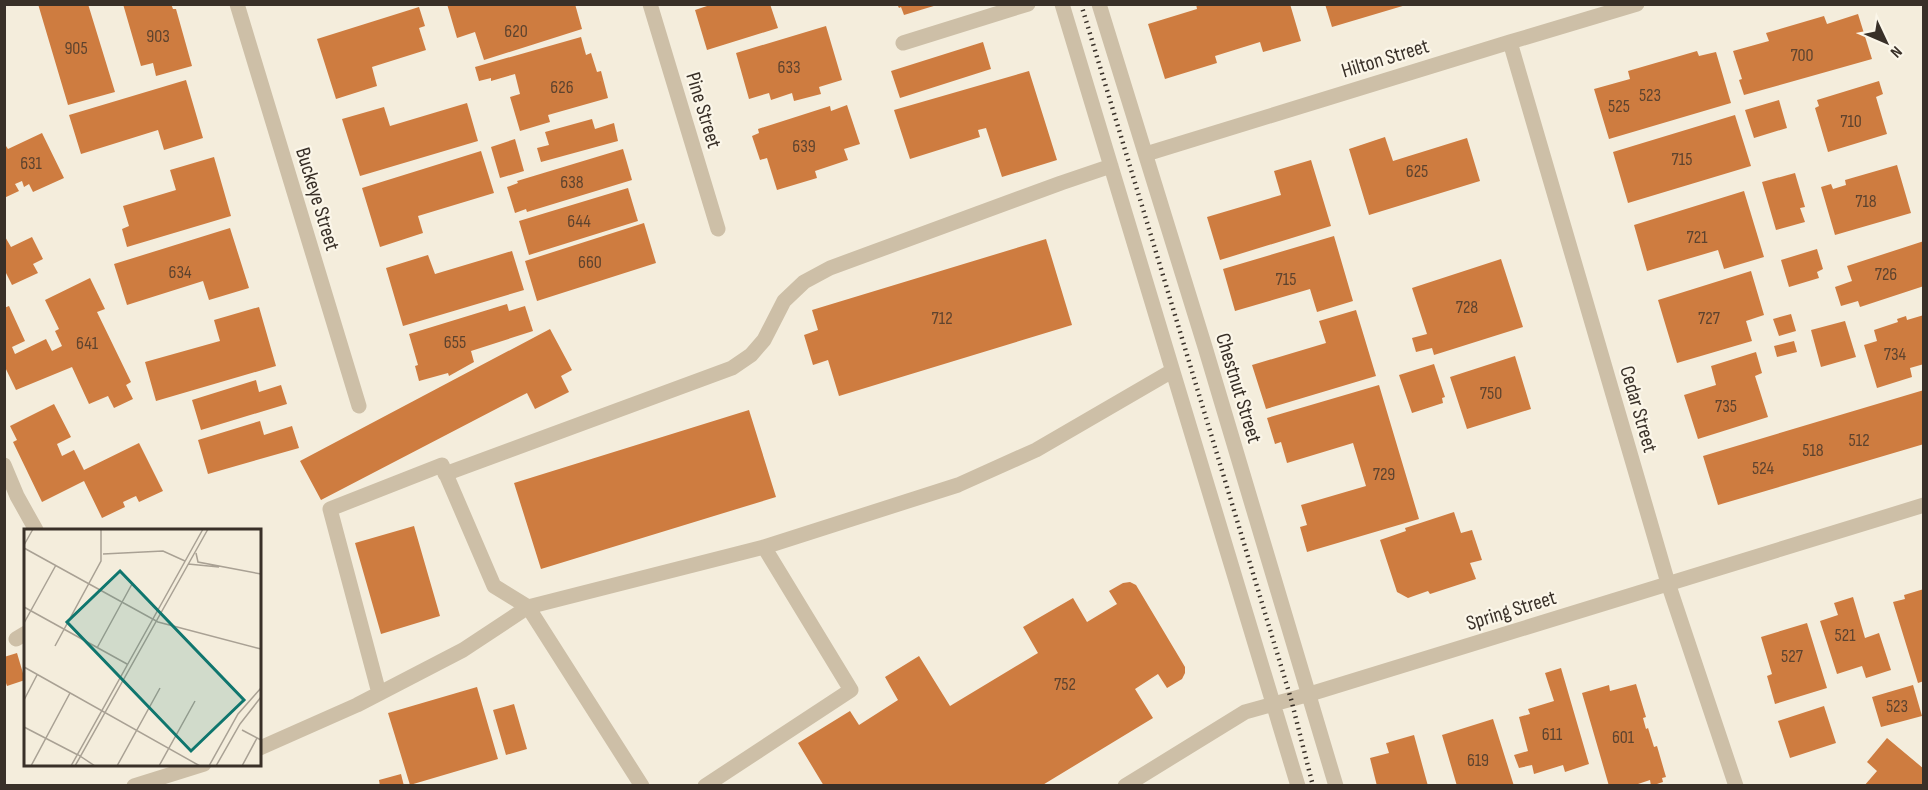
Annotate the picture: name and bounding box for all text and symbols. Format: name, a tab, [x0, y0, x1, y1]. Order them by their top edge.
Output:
north arrow	[1856, 12, 1916, 72]
house number: 620	[504, 21, 528, 42]
house number: 903	[146, 26, 170, 47]
street label: Hilton Street	[1338, 33, 1432, 84]
house number: 905	[64, 38, 88, 59]
text: N	[1886, 42, 1906, 61]
house number: 700	[1790, 45, 1814, 66]
house number: 633	[778, 57, 801, 78]
street label: Pine Street	[680, 69, 727, 151]
house number: 626	[550, 77, 574, 98]
house number: 523	[1639, 85, 1661, 106]
house number: 525	[1608, 96, 1630, 117]
house number: 710	[1840, 111, 1862, 132]
house number: 639	[792, 136, 816, 157]
street label: Buckeye Street	[290, 145, 345, 254]
house number: 715	[1672, 149, 1692, 170]
house number: 631	[20, 153, 43, 174]
house number: 625	[1406, 161, 1428, 182]
house number: 638	[560, 172, 584, 193]
house number: 718	[1855, 191, 1877, 212]
house number: 644	[567, 211, 591, 232]
house number: 721	[1687, 227, 1708, 248]
house number: 660	[578, 252, 602, 273]
house number: 634	[169, 262, 192, 283]
house number: 726	[1875, 264, 1897, 285]
house number: 715	[1276, 269, 1296, 290]
house number: 728	[1456, 297, 1478, 318]
house number: 712	[931, 308, 953, 329]
house number: 727	[1698, 308, 1721, 329]
street label: Chestnut Street	[1210, 330, 1267, 446]
house number: 655	[444, 332, 466, 353]
house number: 641	[76, 333, 99, 354]
house number: 734	[1884, 344, 1907, 365]
street label: Cedar Street	[1614, 363, 1663, 455]
house number: 750	[1480, 383, 1502, 404]
house number: 735	[1715, 396, 1737, 417]
house number: 512	[1848, 430, 1870, 451]
house number: 518	[1802, 440, 1824, 461]
house number: 524	[1752, 458, 1774, 479]
house number: 729	[1373, 464, 1395, 485]
inset map	[24, 529, 261, 766]
street label: Spring Street	[1463, 585, 1559, 636]
house number: 521	[1835, 625, 1856, 646]
house number: 527	[1781, 646, 1804, 667]
house number: 752	[1054, 674, 1076, 695]
house number: 523	[1886, 696, 1908, 717]
house number: 611	[1542, 724, 1563, 745]
house number: 601	[1612, 727, 1635, 748]
house number: 619	[1467, 750, 1489, 771]

